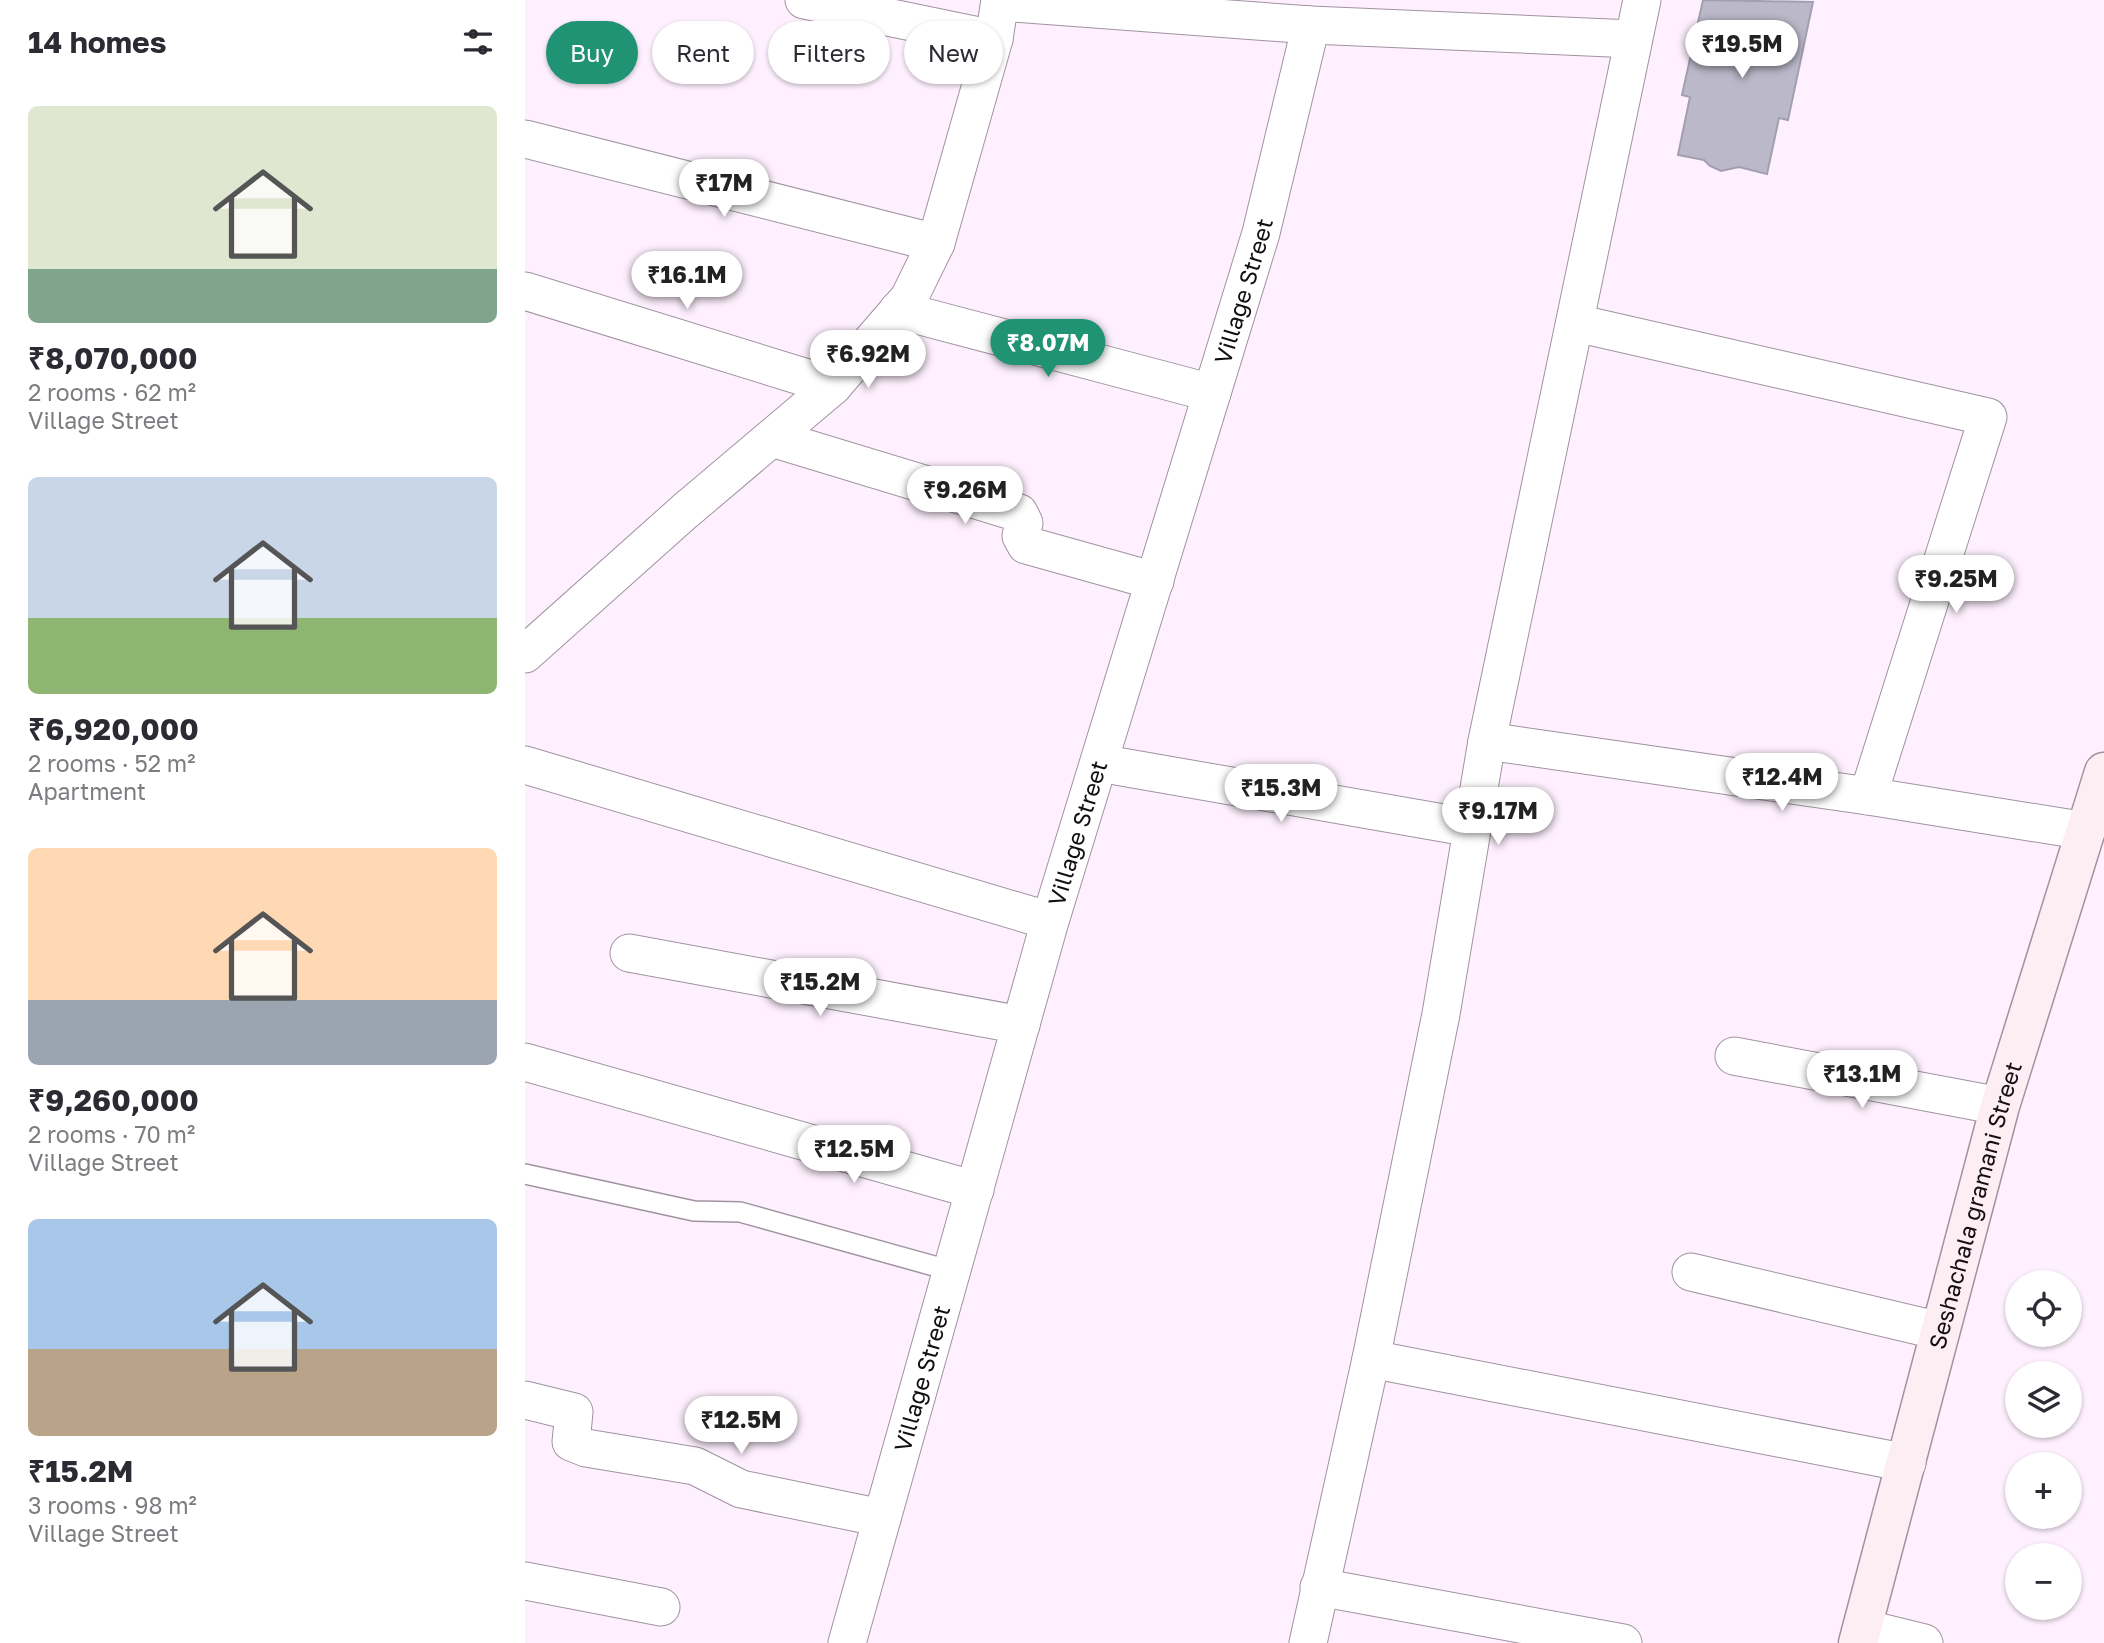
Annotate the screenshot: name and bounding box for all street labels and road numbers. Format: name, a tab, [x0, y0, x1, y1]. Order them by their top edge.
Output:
street label: Village Street	[1208, 215, 1278, 367]
street label: Village Street	[1041, 757, 1112, 909]
street label: Seshachala gramani Street	[1922, 1058, 2027, 1352]
street label: Village Street	[888, 1302, 955, 1455]

